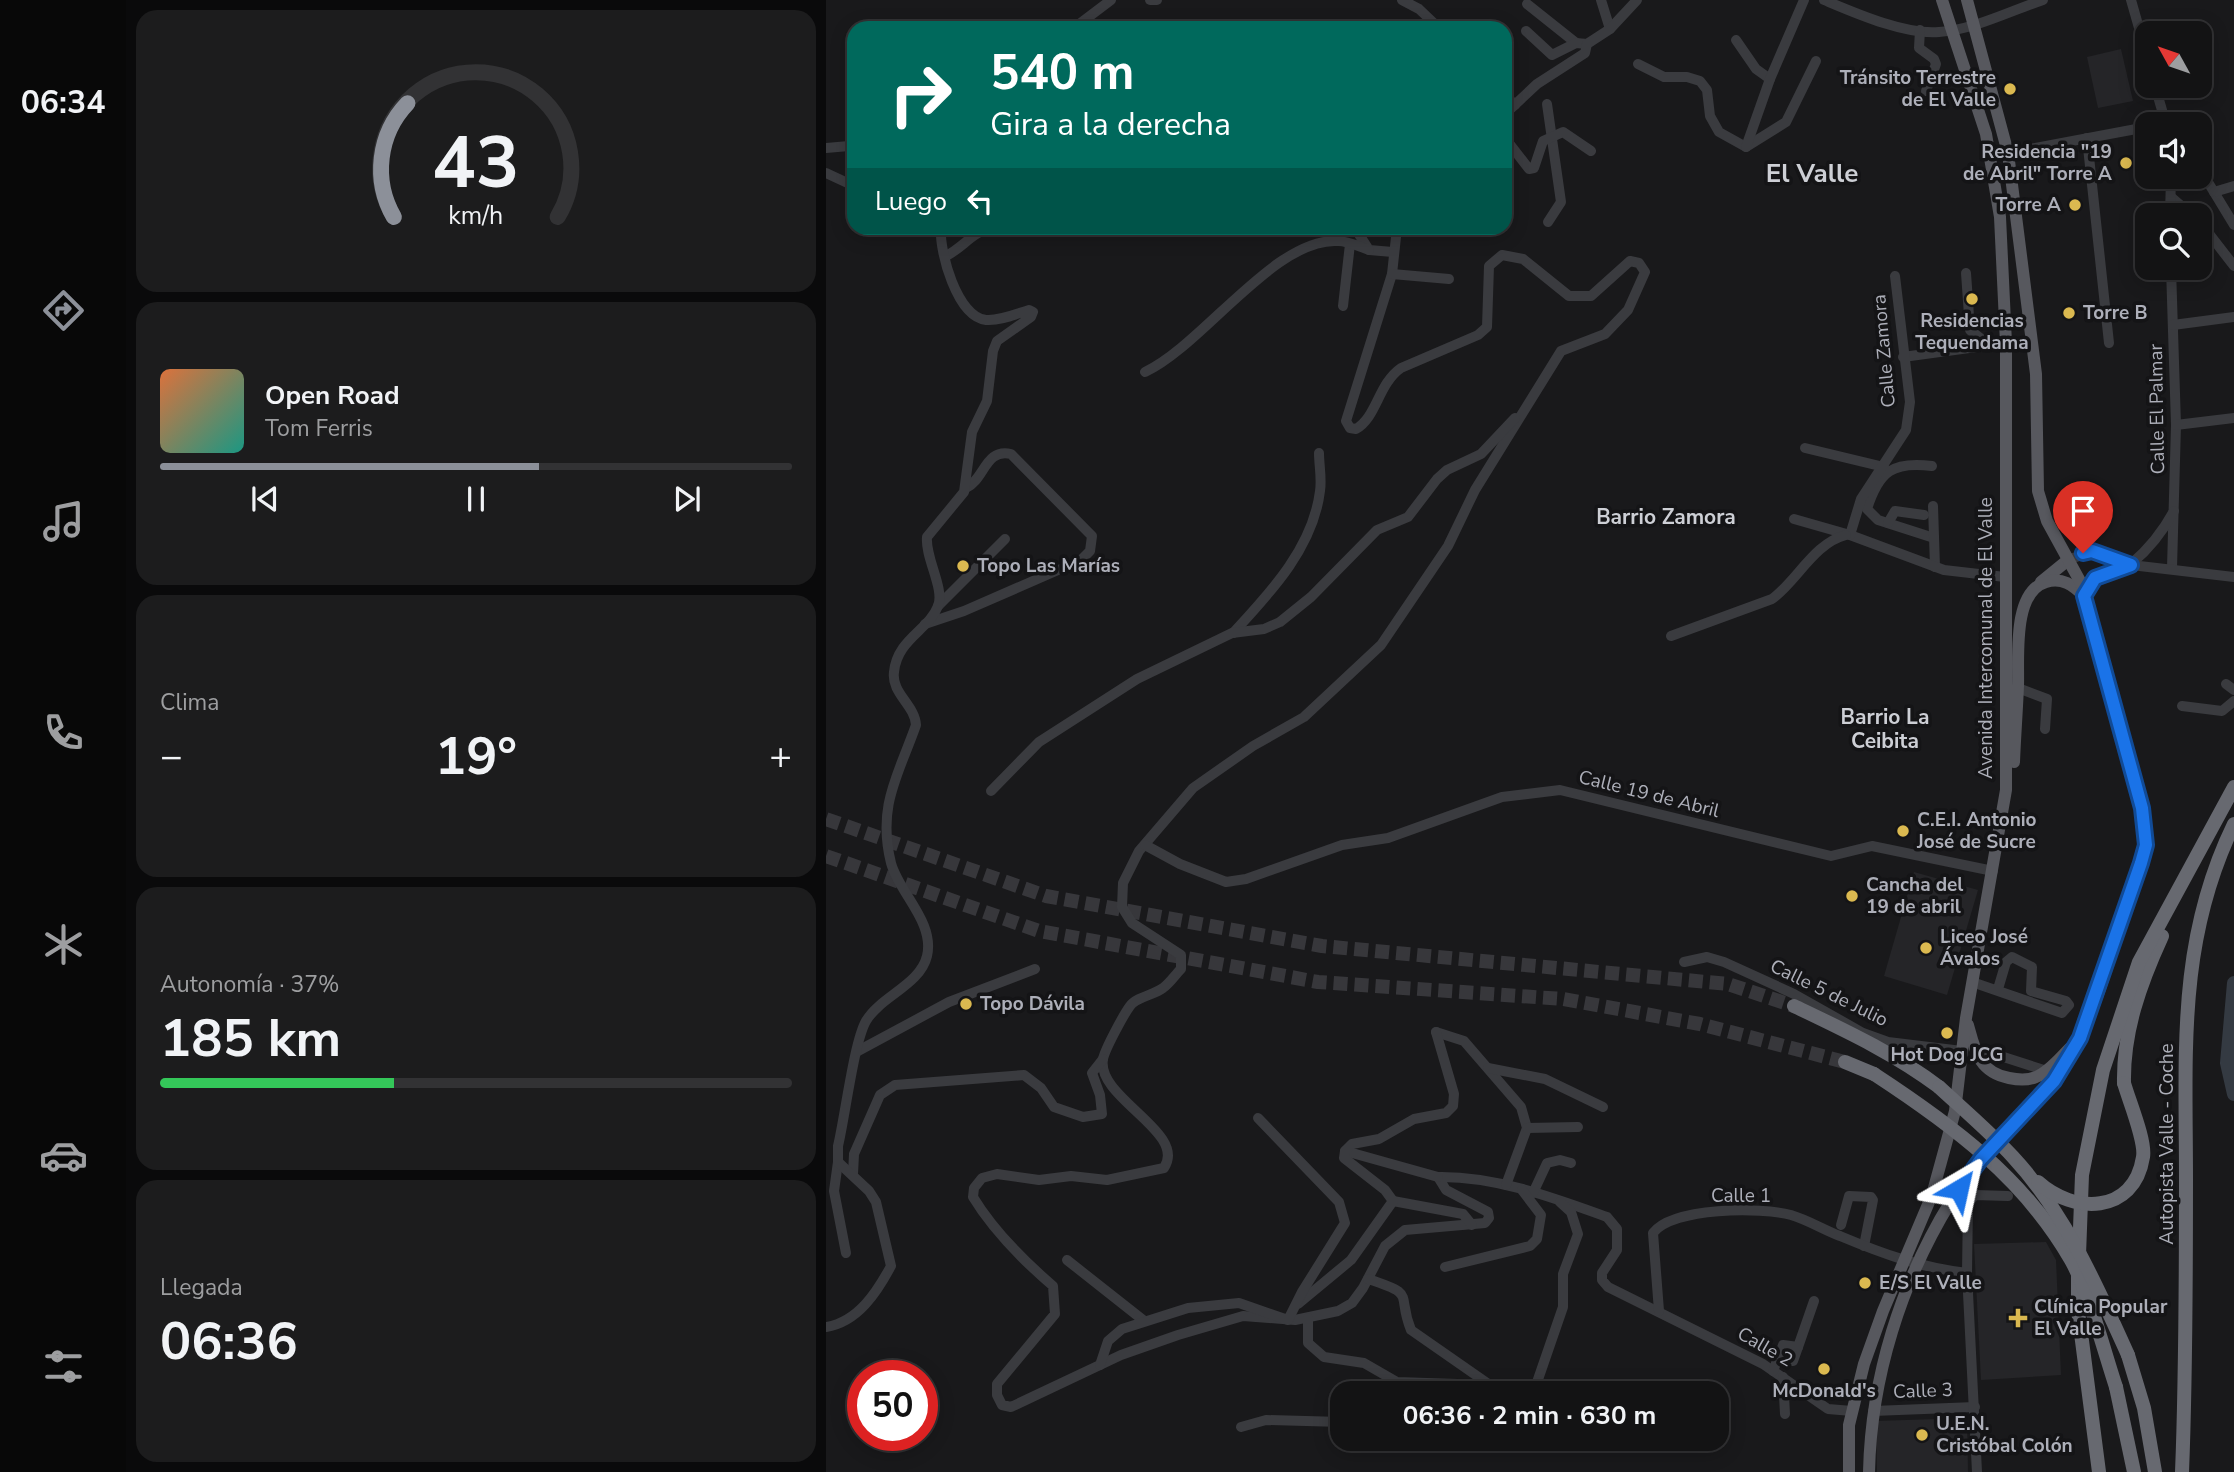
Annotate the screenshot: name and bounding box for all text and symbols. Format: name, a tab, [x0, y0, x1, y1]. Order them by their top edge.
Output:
north arrow	[2135, 21, 2212, 98]
map controls	[2135, 21, 2212, 280]
text: 540 m	[990, 39, 1134, 106]
icon: right	[875, 49, 966, 140]
place label: Tránsito Terrestre de El Valle	[1840, 65, 1996, 113]
text: 06:34	[21, 81, 105, 124]
marker: Tránsito Terrestre de El Valle	[2002, 81, 2018, 97]
text: Gira a la derecha	[990, 103, 1231, 146]
button: sound	[2135, 112, 2212, 189]
text: 43	[432, 114, 520, 214]
place label: Residencia "19 de Abril" Torre A	[1963, 139, 2113, 187]
marker: Residencia "19 de Abril" Torre A	[2118, 155, 2134, 171]
district label: El Valle	[1766, 156, 1858, 191]
icon: left	[961, 182, 999, 220]
text: Luego	[875, 184, 947, 219]
place label: Torre A	[1995, 192, 2062, 218]
marker: Torre A	[2067, 197, 2083, 213]
text: km/h	[448, 199, 504, 233]
button: search	[2135, 203, 2212, 280]
icon: directions	[39, 286, 88, 335]
marker: Residencias Tequendama	[1964, 291, 1980, 307]
street label: Calle Zamora	[1866, 293, 1902, 409]
place label: Torre B	[2083, 300, 2148, 326]
marker: Torre B	[2061, 305, 2077, 321]
place label: Residencias Tequendama	[1915, 308, 2029, 356]
street label: Calle El Palmar	[2143, 343, 2171, 475]
text: Open Road	[265, 378, 400, 413]
text: Tom Ferris	[265, 413, 373, 444]
icon: previous	[246, 480, 284, 518]
icon: pause	[457, 480, 495, 518]
icon: next	[668, 480, 706, 518]
pin	[2053, 481, 2113, 553]
icon: arrive	[2064, 492, 2102, 530]
icon: music	[39, 497, 88, 546]
street label: Avenida Intercomunal de El Valle	[1973, 497, 1999, 779]
district label: Barrio Zamora	[1596, 503, 1736, 531]
place label: Topo Las Marías	[977, 553, 1120, 579]
marker: Topo Las Marías	[955, 558, 971, 574]
text: Clima	[160, 687, 220, 718]
district label: Barrio La Ceibita	[1841, 703, 1929, 755]
icon: phone	[39, 708, 88, 757]
text: 19°	[435, 721, 517, 792]
text: −	[160, 731, 183, 782]
text: +	[769, 731, 792, 782]
street label: Calle 19 de Abril	[1576, 764, 1722, 824]
place label: C.E.I. Antonio José de Sucre	[1916, 807, 2037, 855]
marker: C.E.I. Antonio José de Sucre	[1895, 823, 1911, 839]
place label: Cancha del 19 de abril	[1866, 872, 1963, 920]
marker: Cancha del 19 de abril	[1844, 888, 1860, 904]
icon: climate	[39, 920, 88, 969]
place label: Liceo José Ávalos	[1940, 924, 2028, 972]
marker: Liceo José Ávalos	[1918, 940, 1934, 956]
street label: Calle 5 de Julio	[1766, 953, 1892, 1033]
text: Autonomía · 37%	[160, 969, 340, 1000]
place label: Topo Dávila	[980, 991, 1085, 1017]
marker: Topo Dávila	[958, 996, 974, 1012]
text: 185 km	[160, 1003, 341, 1074]
marker: Hot Dog JCG	[1939, 1025, 1955, 1041]
place label: Hot Dog JCG	[1890, 1042, 2004, 1068]
street label: Autopista Valle - Coche	[2154, 1043, 2180, 1245]
icon: car	[39, 1131, 88, 1180]
position arrow	[1922, 1152, 1996, 1226]
street label: Calle 1	[1711, 1183, 1771, 1209]
place label: E/S El Valle	[1879, 1270, 1982, 1296]
text: Llegada	[160, 1272, 243, 1303]
marker: E/S El Valle	[1857, 1275, 1873, 1291]
place label: Clínica Popular El Valle	[2034, 1294, 2168, 1342]
text: 06:36	[160, 1306, 298, 1377]
marker: Clínica Popular El Valle	[2008, 1308, 2028, 1328]
street label: Calle 2	[1732, 1321, 1798, 1373]
icon: filters	[39, 1342, 88, 1391]
speed limit sign: 50	[847, 1360, 938, 1451]
marker: McDonald's	[1816, 1361, 1832, 1377]
street label: Calle 3	[1893, 1377, 1953, 1405]
place label: McDonald's	[1772, 1378, 1876, 1404]
text: 06:36 · 2 min · 630 m	[1403, 1398, 1656, 1433]
place label: U.E.N. Cristóbal Colón	[1936, 1411, 2073, 1459]
marker: U.E.N. Cristóbal Colón	[1914, 1427, 1930, 1443]

